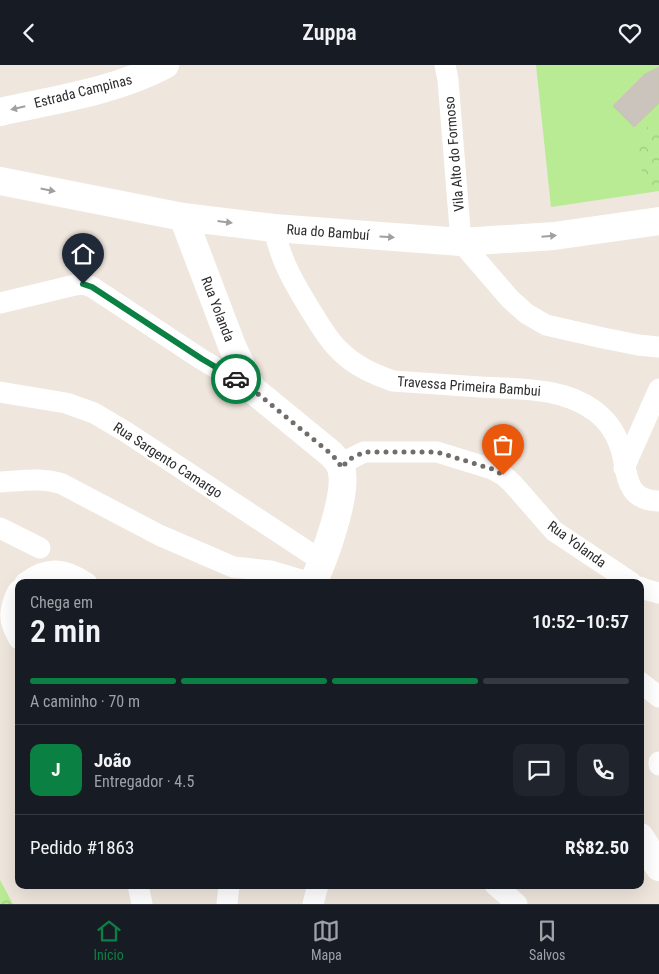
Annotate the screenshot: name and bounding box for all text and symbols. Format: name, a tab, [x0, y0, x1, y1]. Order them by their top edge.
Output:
icon: back	[15, 19, 43, 47]
icon: heart	[616, 19, 644, 47]
text: Zuppa	[302, 20, 357, 45]
street label: Estrada Campinas	[32, 71, 134, 111]
street label: Vila Alto do Formoso	[441, 96, 467, 212]
one-way arrow	[10, 104, 25, 112]
one-way arrow	[40, 187, 56, 195]
one-way arrow	[217, 218, 233, 226]
street label: Rua do Bambuí	[286, 221, 371, 243]
one-way arrow	[541, 232, 557, 240]
pin	[62, 233, 104, 284]
one-way arrow	[379, 233, 395, 241]
icon: home	[69, 240, 97, 268]
street label: Rua Yolanda	[198, 274, 238, 344]
courier	[211, 354, 261, 404]
icon: car	[222, 365, 250, 393]
street label: Travessa Primeira Bambui	[397, 373, 541, 399]
street label: Rua Sargento Camargo	[111, 419, 225, 501]
pin	[482, 424, 524, 475]
icon: bag	[489, 431, 517, 459]
street label: Rua Yolanda	[545, 517, 609, 571]
text: Chega em	[30, 593, 93, 612]
text: 10:52–10:57	[532, 610, 629, 633]
text: 2 min	[30, 612, 101, 650]
text: A caminho · 70 m	[30, 692, 140, 711]
button: chat	[513, 744, 565, 796]
button: phone	[577, 744, 629, 796]
text: João	[94, 749, 131, 772]
text: J	[51, 758, 61, 781]
text: Entregador · 4.5	[94, 772, 194, 791]
text: Pedido #1863	[30, 836, 134, 859]
text: R$82.50	[565, 836, 629, 859]
tab: Início	[94, 917, 124, 963]
tab: Mapa	[311, 917, 342, 963]
tab: Salvos	[529, 917, 565, 963]

